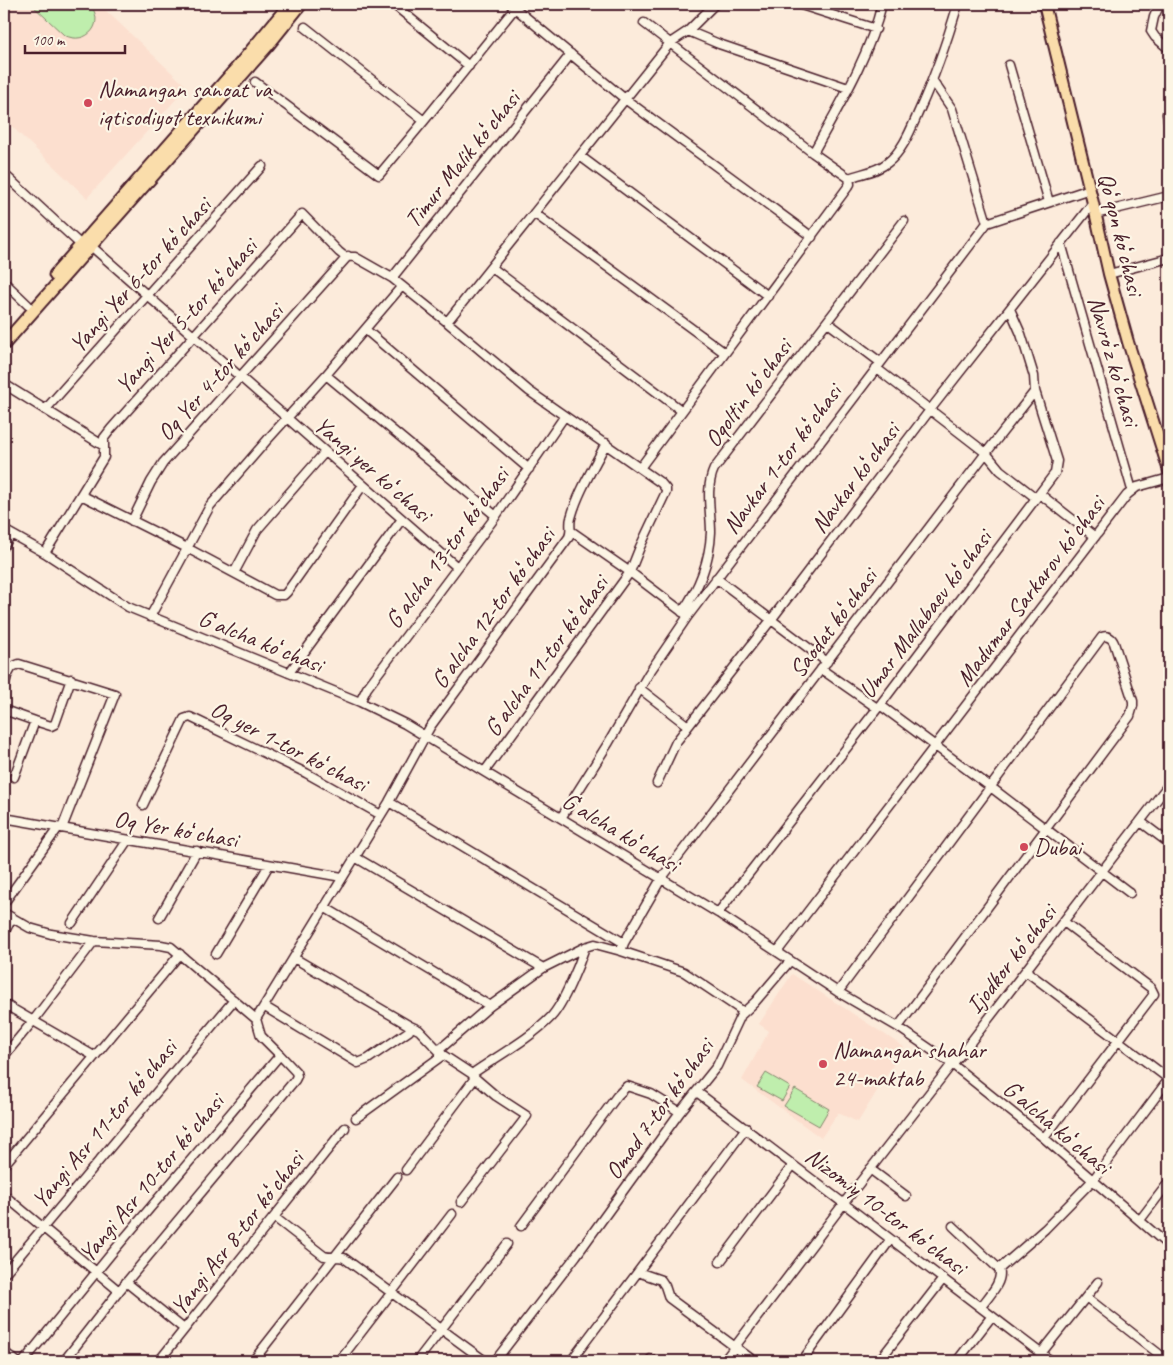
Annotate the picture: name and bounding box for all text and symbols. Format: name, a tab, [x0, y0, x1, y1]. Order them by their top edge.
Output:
scale bar	[25, 22, 125, 54]
text: 100 m	[32, 31, 66, 50]
place label: Namangan sanoat va iqtisodiyot texnikumi	[98, 74, 273, 132]
street label: Timur Malik koʻchasi	[398, 82, 528, 234]
marker: Namangan sanoat va iqtisodiyot texnikumi	[82, 97, 94, 109]
street label: Qoʻqon koʻchasi	[1091, 170, 1151, 301]
street label: Yangi Yer 6-tor koʻchasi	[63, 190, 219, 359]
street label: Yangi Yer 5-tor koʻchasi	[109, 231, 265, 400]
street label: Navroʻz koʻchasi	[1081, 293, 1147, 432]
street label: Oq Yer 4-tor koʻchasi	[150, 295, 291, 447]
street label: Oqoltin koʻchasi	[698, 331, 800, 453]
street label: Navkar 1-tor koʻchasi	[716, 376, 850, 540]
street label: Yangi yer koʻchasi	[308, 410, 440, 530]
street label: Navkar koʻchasi	[804, 415, 908, 539]
street label: Gʻalcha 13-tor koʻchasi	[379, 460, 517, 634]
street label: Madumar Sarkarov koʻchasi	[949, 488, 1113, 692]
street label: Gʻalcha 12-tor koʻchasi	[425, 520, 563, 694]
street label: Umar Mallabaev koʻchasi	[852, 522, 1000, 704]
street label: Saodat koʻchasi	[782, 561, 885, 683]
street label: Gʻalcha 11-tor koʻchasi	[478, 568, 616, 742]
street label: Gʻalcha koʻchasi	[194, 602, 330, 680]
street label: Oq yer 1-tor koʻchasi	[206, 694, 375, 800]
street label: Gʻalcha koʻchasi	[557, 785, 687, 880]
street label: Oq Yer koʻchasi	[112, 803, 243, 855]
place label: Dubai	[1034, 832, 1085, 862]
marker: Dubai	[1018, 841, 1030, 853]
street label: Ijodkor koʻchasi	[959, 897, 1064, 1019]
street label: Omad 7-tor koʻchasi	[598, 1031, 721, 1185]
street label: Yangi Asr 11-tor koʻchasi	[25, 1032, 185, 1214]
place label: Namangan shahar 24-maktab	[833, 1035, 988, 1093]
marker: Namangan shahar 24-maktab	[817, 1058, 829, 1070]
street label: Gʻalcha koʻchasi	[997, 1073, 1119, 1182]
street label: Yangi Asr 10-tor koʻchasi	[72, 1086, 232, 1268]
street label: Nizomiy 10-tor koʻchasi	[800, 1141, 974, 1283]
street label: Yangi Asr 8-tor koʻchasi	[164, 1143, 312, 1321]

